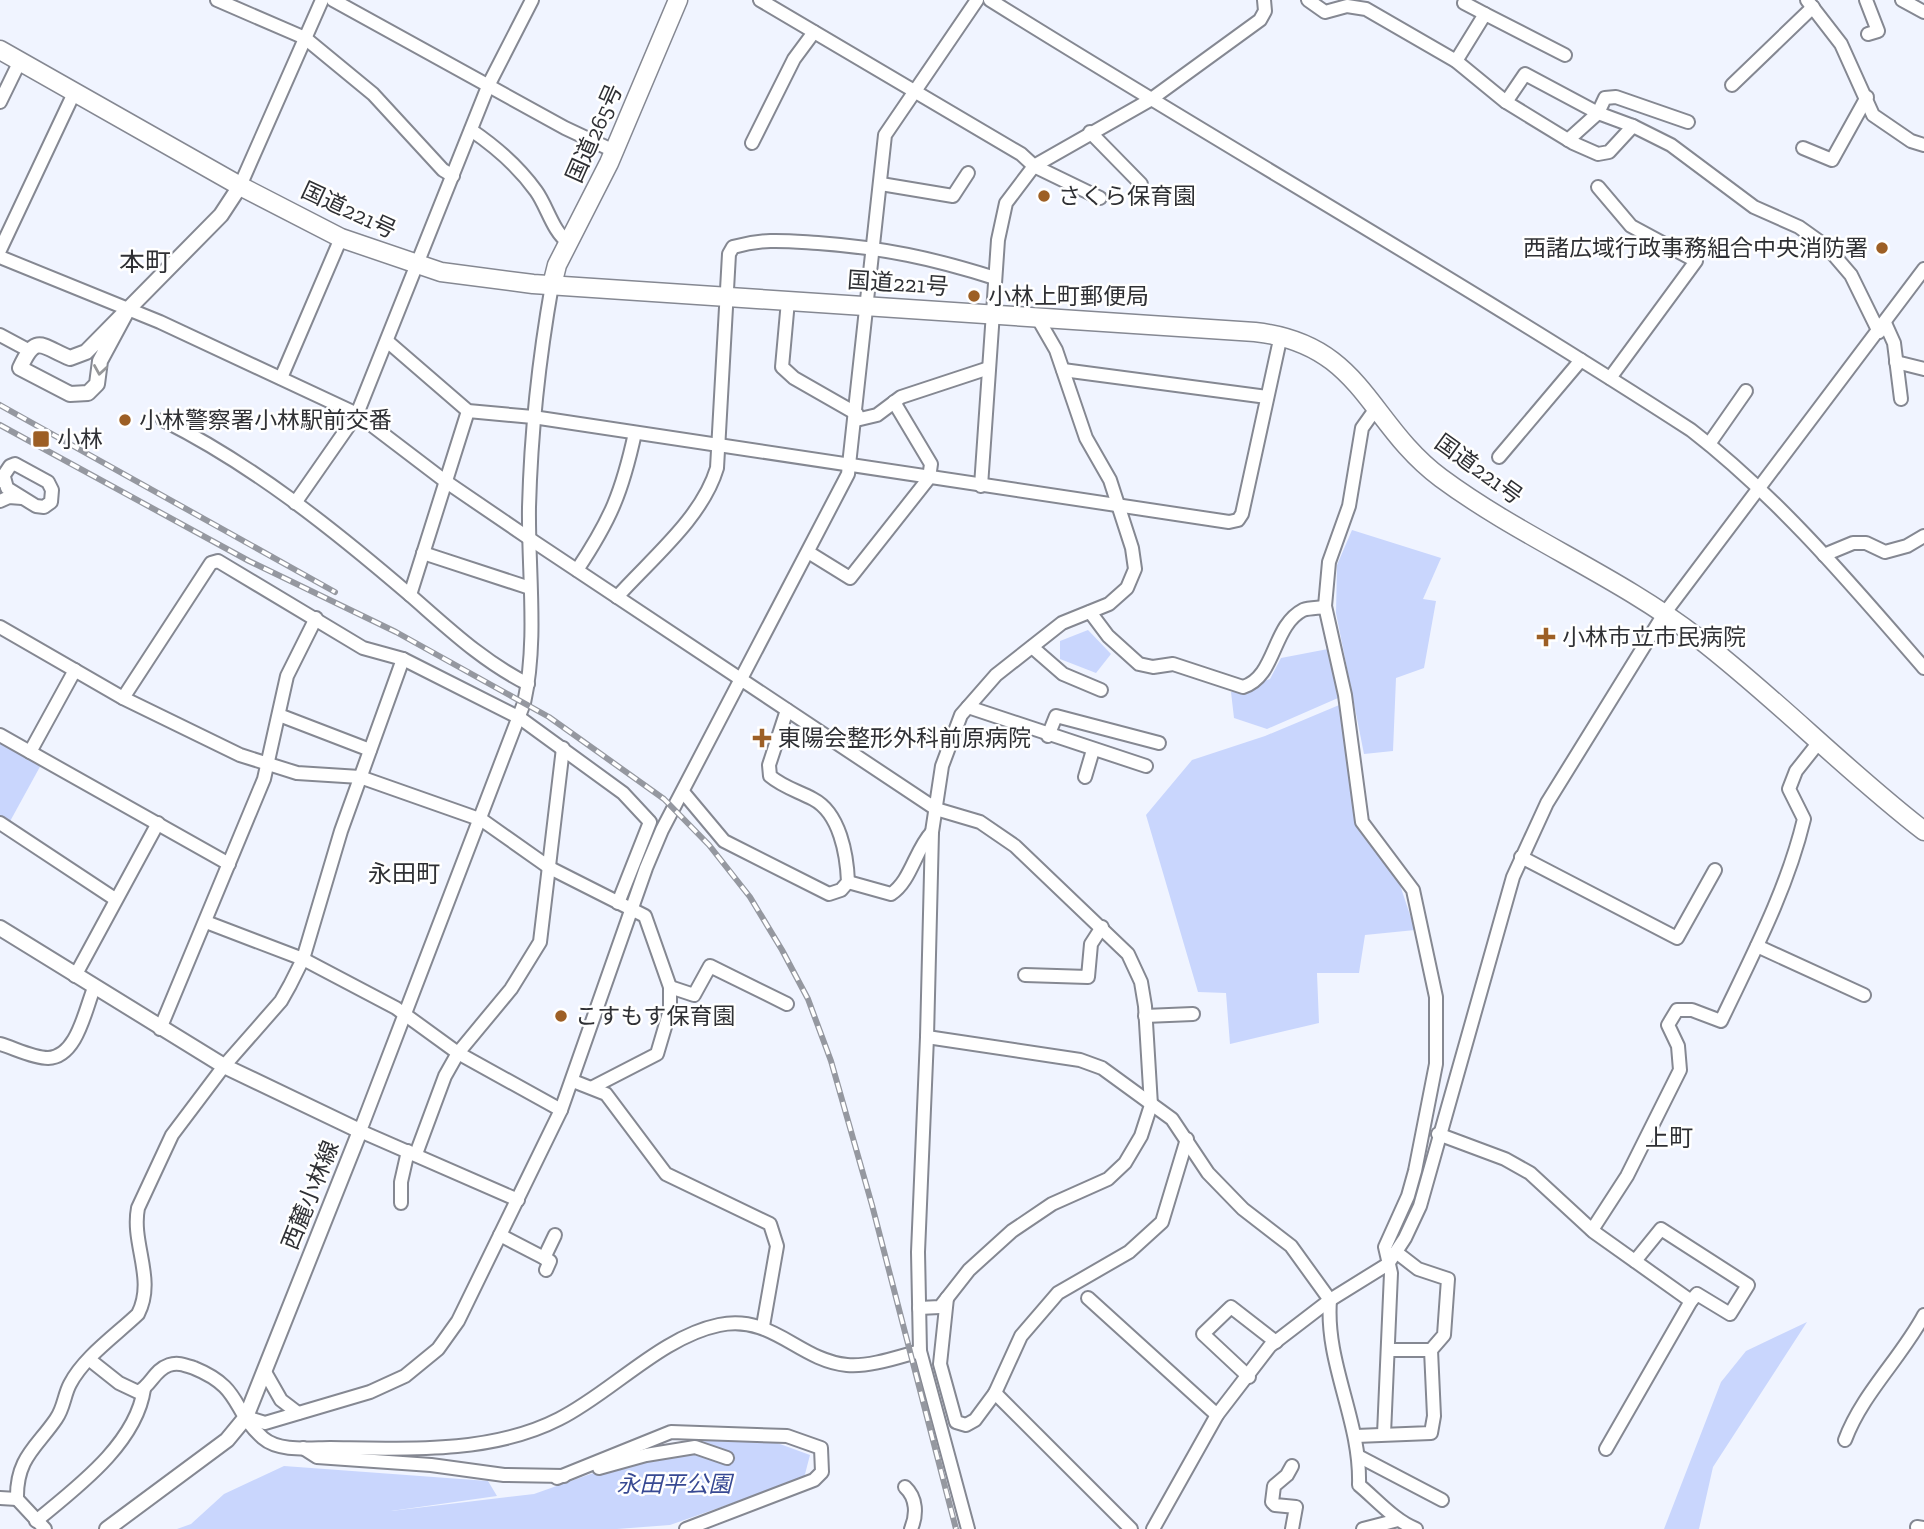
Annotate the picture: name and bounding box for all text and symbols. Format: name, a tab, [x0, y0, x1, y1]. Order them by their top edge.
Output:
street label: 国道265号	[560, 79, 628, 187]
street label: 国道221号	[297, 176, 401, 244]
place label: さくら保育園	[1058, 182, 1196, 210]
marker: さくら保育園	[1036, 188, 1052, 204]
place label: 西諸広域行政事務組合中央消防署	[1523, 234, 1868, 262]
marker: 西諸広域行政事務組合中央消防署	[1874, 240, 1890, 256]
district label: 本町	[119, 246, 171, 278]
street label: 国道221号	[846, 265, 950, 301]
place label: 小林上町郵便局	[988, 282, 1149, 310]
marker: 小林上町郵便局	[966, 288, 982, 304]
one-way arrow	[93, 365, 108, 376]
place label: 小林警察署小林駅前交番	[139, 406, 392, 434]
marker: 小林警察署小林駅前交番	[117, 412, 133, 428]
place label: 小林	[57, 425, 103, 453]
street label: 国道221号	[1430, 428, 1528, 510]
marker: 小林	[31, 429, 51, 449]
place label: 小林市立市民病院	[1562, 623, 1746, 651]
marker: 小林市立市民病院	[1536, 627, 1556, 647]
place label: 東陽会整形外科前原病院	[778, 724, 1031, 752]
marker: 東陽会整形外科前原病院	[752, 728, 772, 748]
district label: 永田町	[368, 859, 440, 888]
place label: こすもす保育園	[575, 1002, 736, 1030]
marker: こすもす保育園	[553, 1008, 569, 1024]
district label: 上町	[1645, 1123, 1693, 1152]
street label: 西麓小林線	[275, 1136, 345, 1254]
park label: 永田平公園	[617, 1470, 735, 1498]

